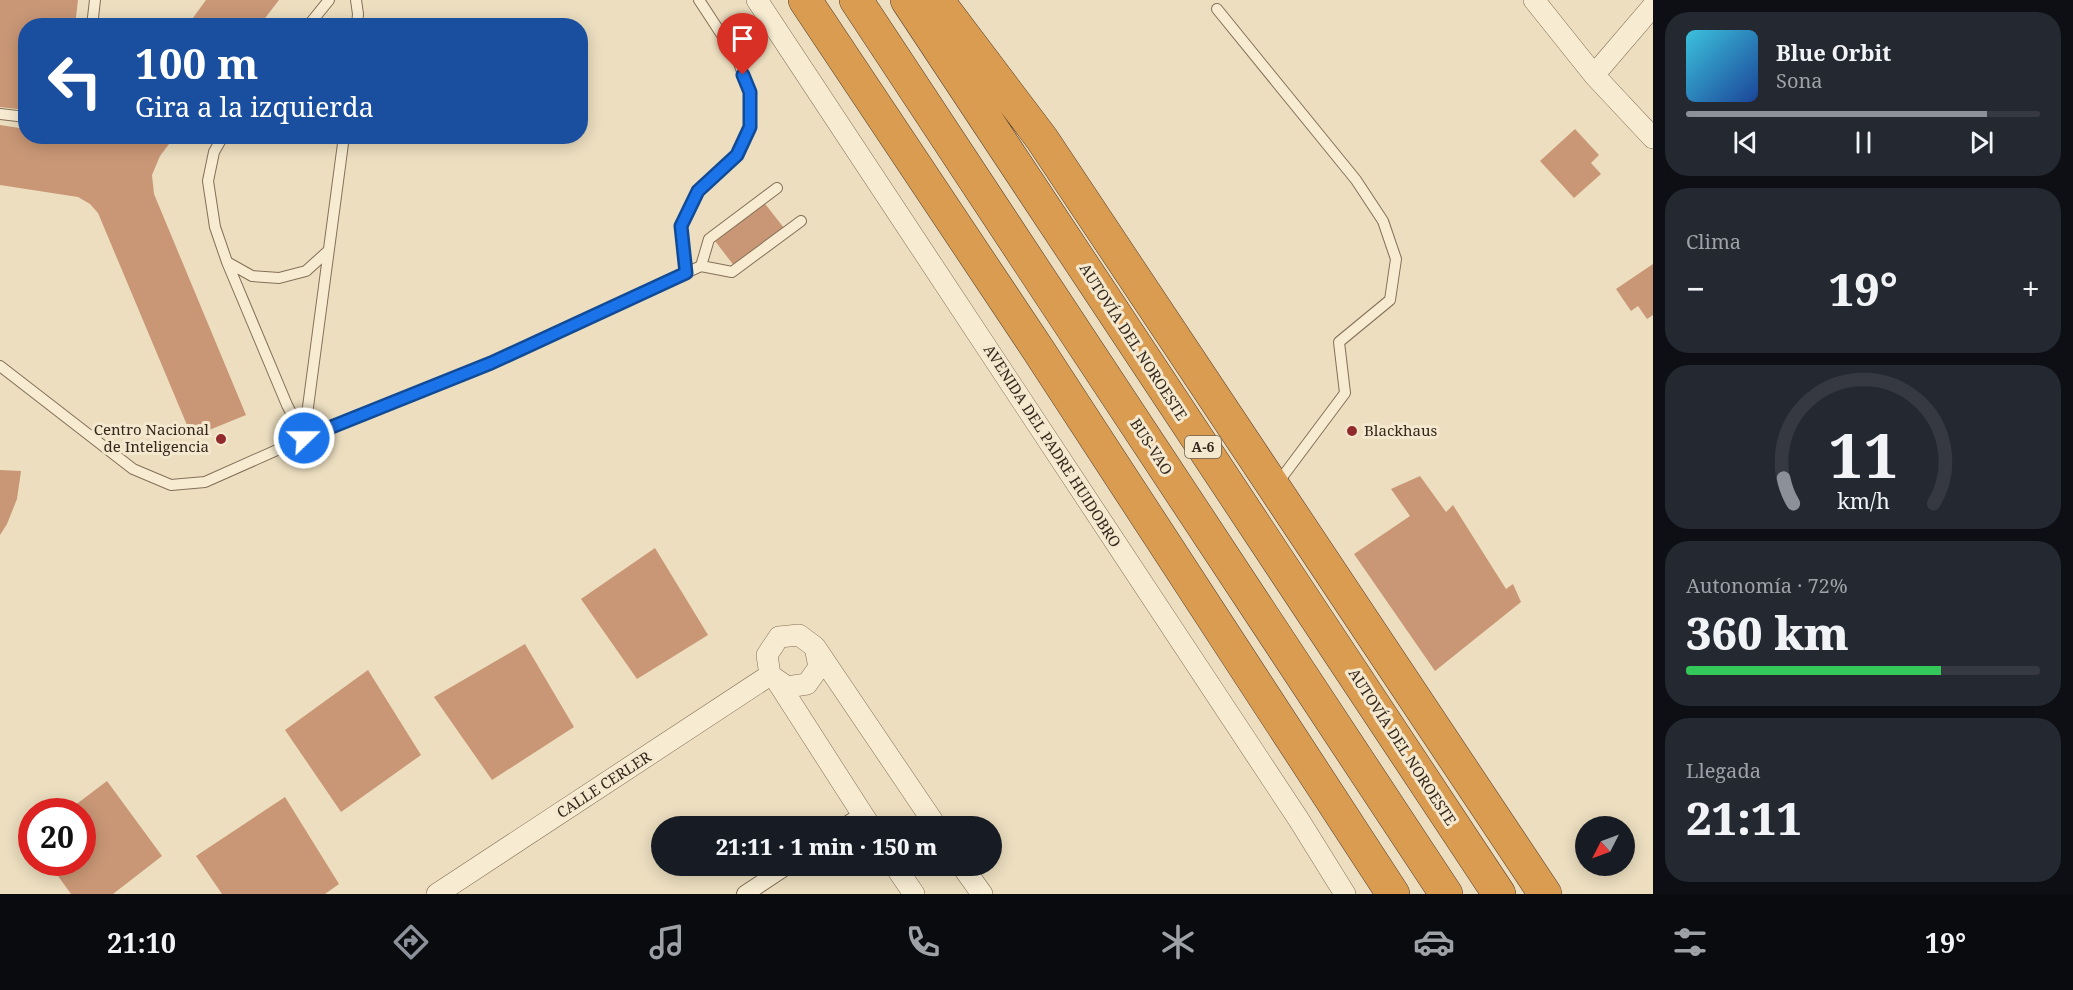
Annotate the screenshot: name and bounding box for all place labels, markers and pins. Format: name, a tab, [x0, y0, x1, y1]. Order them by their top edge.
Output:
pin	[717, 13, 768, 75]
place label: Centro Nacional de Inteligencia	[94, 419, 209, 456]
place label: Blackhaus	[1364, 420, 1438, 440]
marker: Blackhaus	[1345, 424, 1359, 438]
marker: Centro Nacional de Inteligencia	[214, 432, 228, 446]

